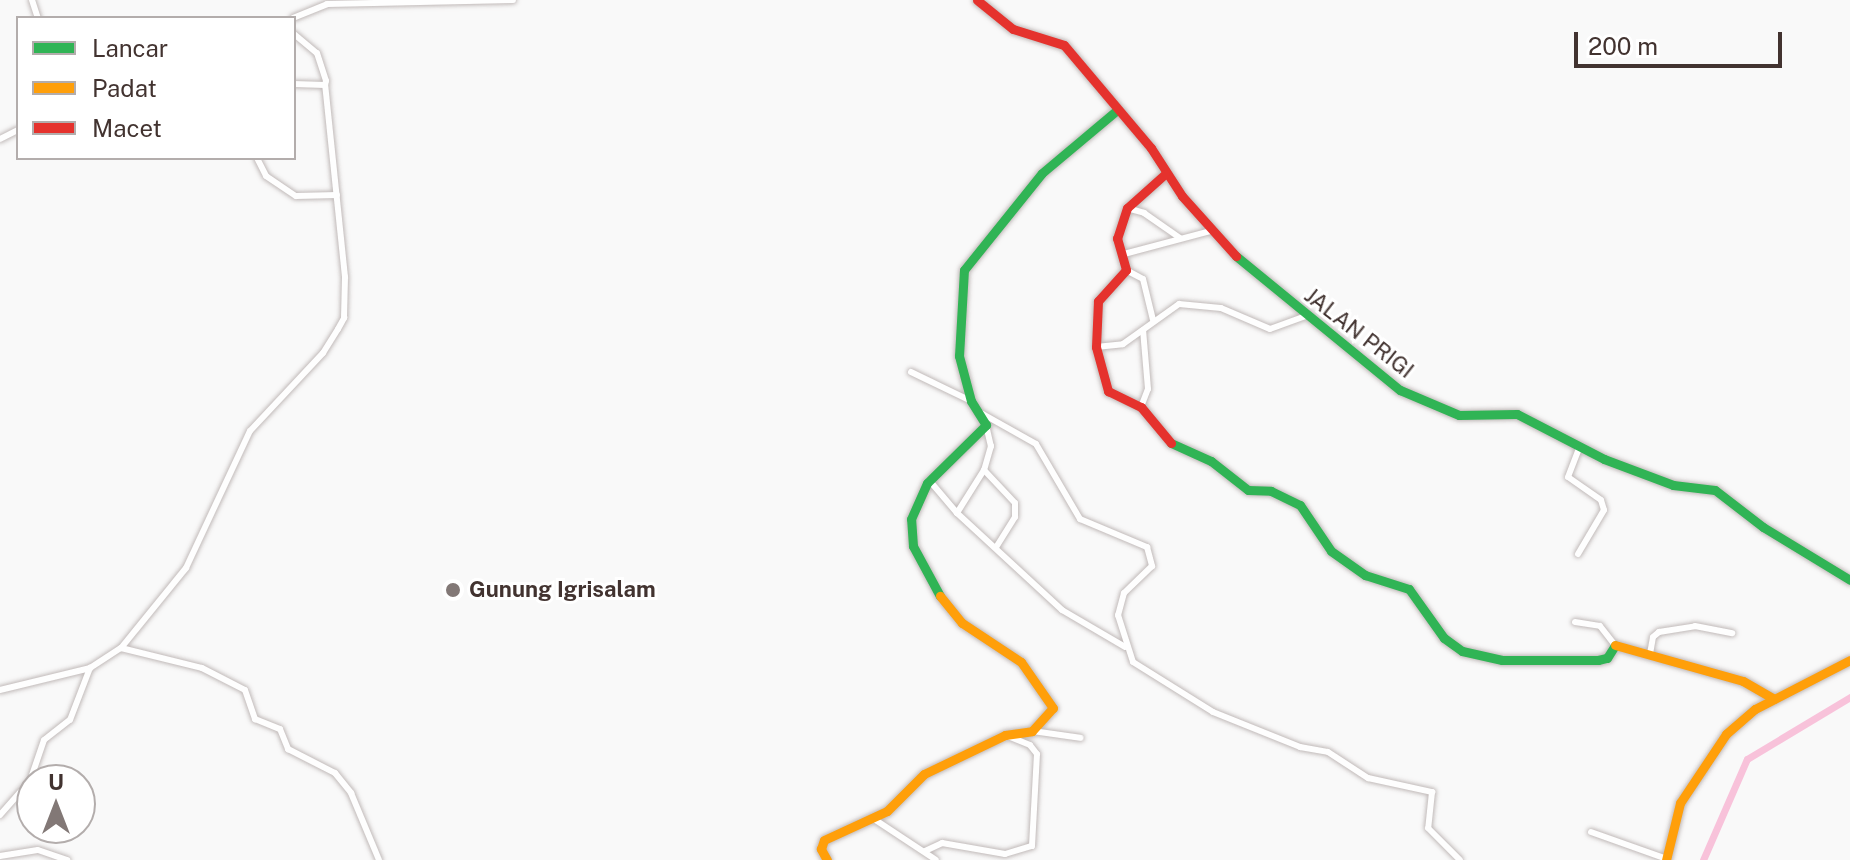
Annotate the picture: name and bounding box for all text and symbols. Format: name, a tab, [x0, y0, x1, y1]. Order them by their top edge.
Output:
legend	[16, 16, 296, 160]
scale bar	[1578, 16, 1786, 66]
text: 200 m	[1588, 32, 1658, 60]
text: Lancar	[92, 34, 168, 62]
text: Padat	[92, 74, 157, 102]
text: Macet	[92, 114, 162, 142]
street label: JALAN PRIGI	[1299, 282, 1419, 384]
place label: Gunung Igrisalam	[469, 577, 656, 603]
marker: Gunung Igrisalam	[444, 581, 462, 599]
north arrow	[16, 764, 96, 844]
text: U	[48, 769, 64, 795]

